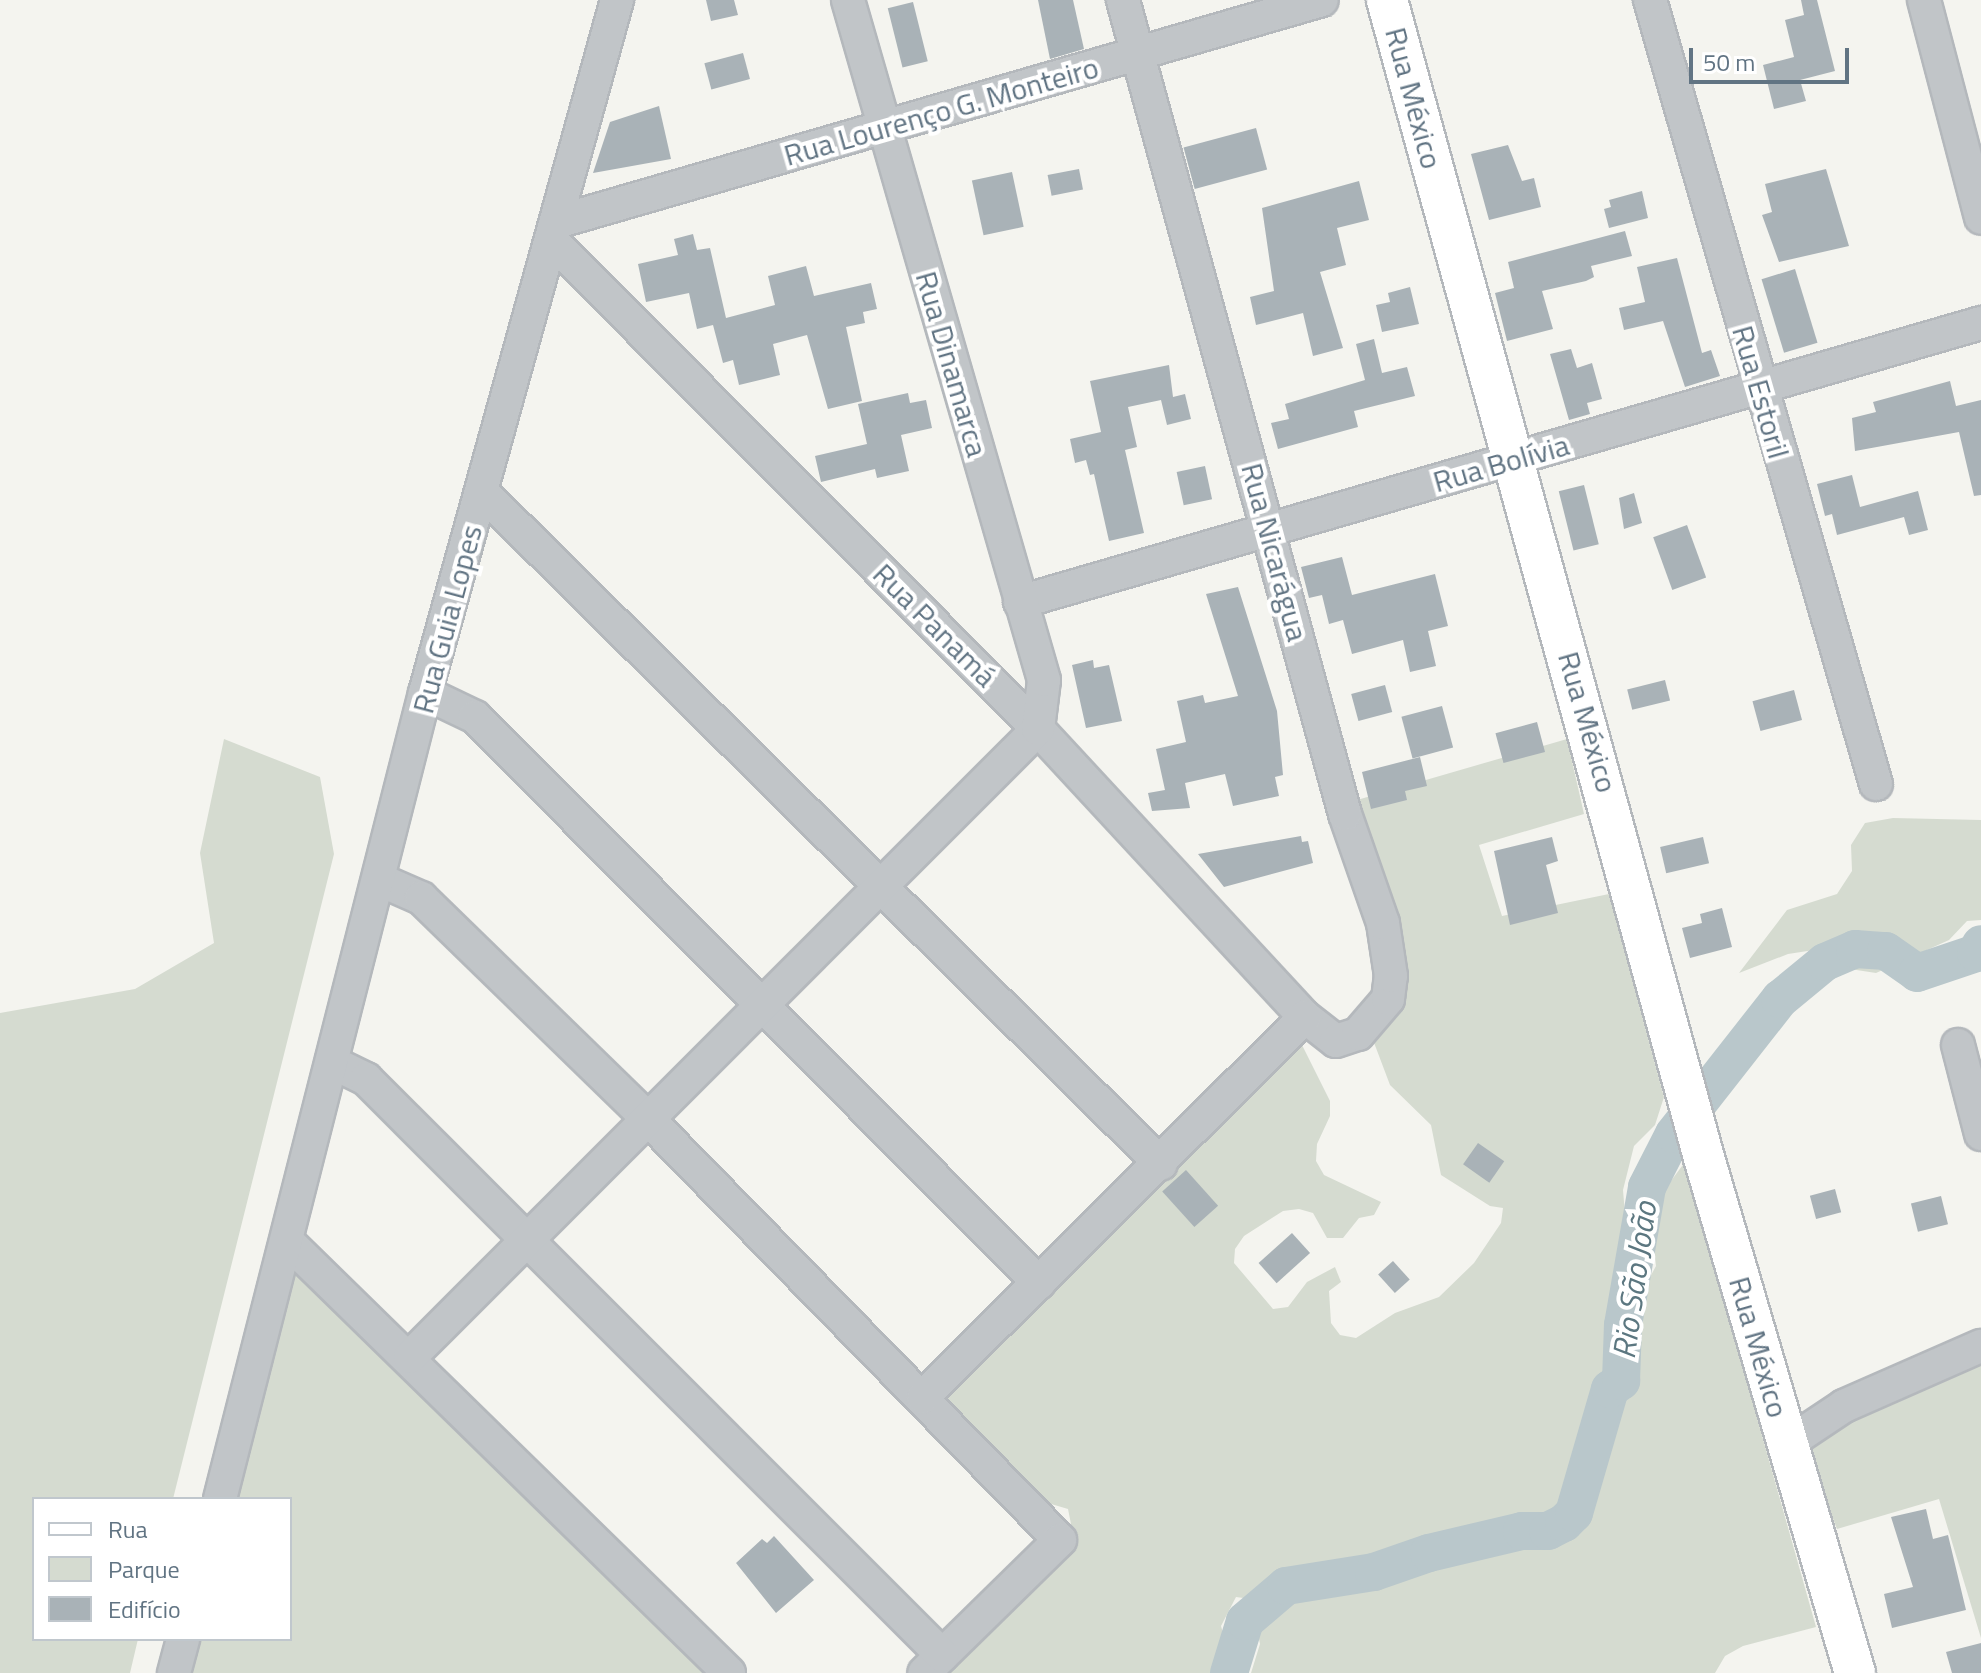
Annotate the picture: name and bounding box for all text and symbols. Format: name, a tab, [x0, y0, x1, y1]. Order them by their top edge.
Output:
street label: Rua México	[1378, 23, 1450, 173]
scale bar	[1693, 32, 1853, 82]
text: 50 m	[1703, 44, 1755, 80]
street label: Rua Lourenço G. Monteiro	[780, 49, 1102, 173]
street label: Rua Dinamarca	[908, 267, 996, 461]
street label: Rua Estoril	[1725, 321, 1797, 463]
street label: Rua Bolívia	[1429, 426, 1573, 500]
street label: Rua Nicarágua	[1234, 459, 1316, 645]
street label: Rua Guia Lopes	[405, 521, 489, 717]
street label: Rua Panamá	[866, 556, 1004, 694]
street label: Rua México	[1551, 647, 1625, 797]
water label: Rio São João	[1604, 1199, 1664, 1361]
street label: Rua México	[1722, 1272, 1796, 1422]
legend	[32, 1497, 292, 1641]
text: Rua	[108, 1511, 147, 1547]
text: Parque	[108, 1551, 180, 1587]
text: Edifício	[108, 1591, 181, 1627]

